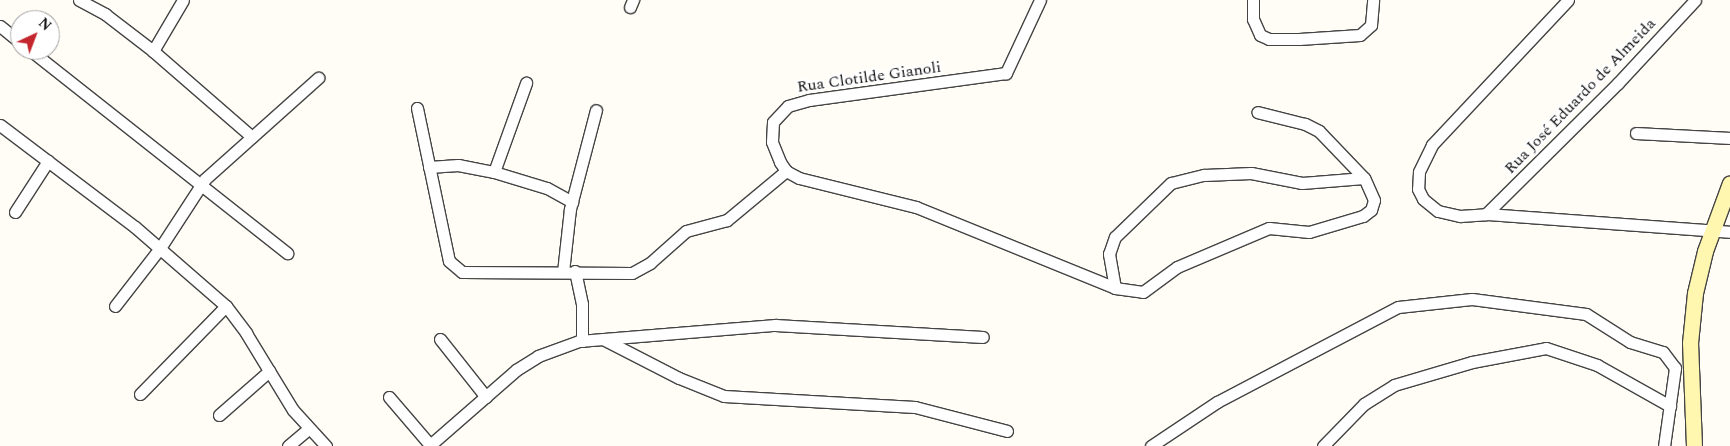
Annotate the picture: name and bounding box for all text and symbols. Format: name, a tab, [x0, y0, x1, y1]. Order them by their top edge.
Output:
north arrow	[10, 10, 60, 60]
text: N	[34, 13, 56, 36]
street label: Rua José Eduardo de Almeida	[1500, 14, 1660, 178]
street label: Rua Clotilde Gianoli	[796, 57, 942, 97]

